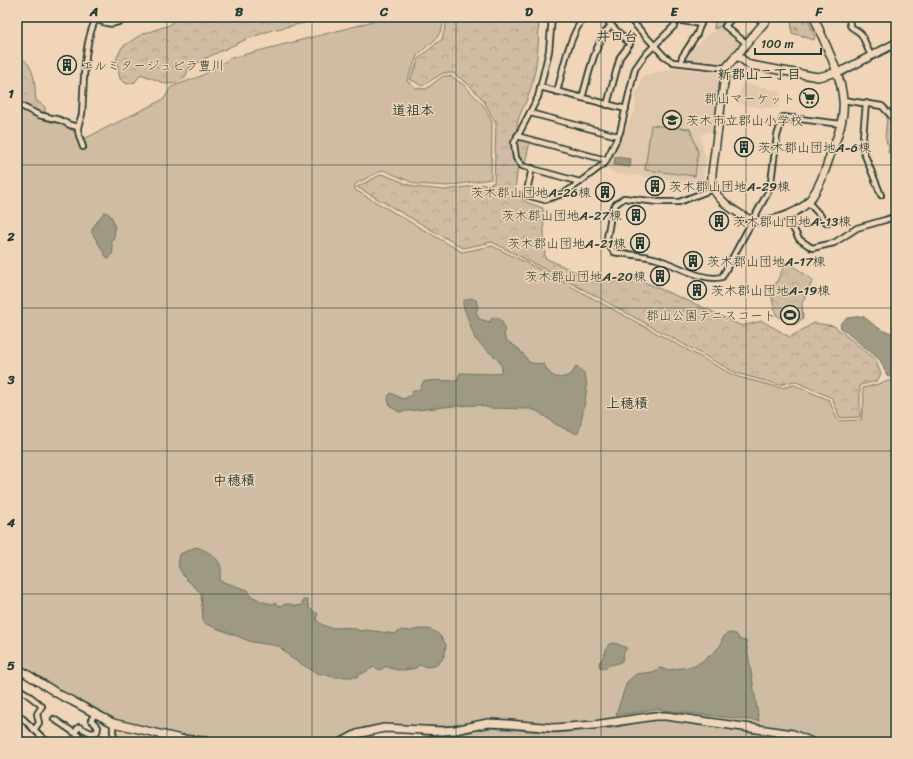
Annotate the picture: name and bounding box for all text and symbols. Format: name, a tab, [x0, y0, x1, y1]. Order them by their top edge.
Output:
text: A	[89, 0, 98, 23]
text: B	[235, 0, 244, 23]
text: C	[379, 0, 389, 23]
text: D	[525, 0, 533, 23]
text: E	[670, 0, 679, 23]
text: F	[814, 0, 823, 23]
district label: 井口台	[596, 24, 638, 49]
scale bar	[755, 30, 821, 56]
text: 100 m	[761, 33, 794, 55]
building icon: エルミタージュビラ豊川	[56, 54, 78, 76]
place label: エルミタージュビラ豊川	[81, 54, 224, 77]
district label: 新郡山二丁目	[717, 62, 801, 87]
text: 1	[8, 82, 14, 105]
place label: 郡山マーケット	[704, 87, 795, 110]
supermarket icon: 郡山マーケット	[798, 87, 820, 109]
district label: 道祖本	[392, 98, 434, 123]
school or university icon: 茨木市立郡山小学校	[661, 109, 683, 131]
place label: 茨木市立郡山小学校	[686, 109, 803, 132]
building icon: 茨木郡山団地A-6棟	[733, 136, 755, 158]
place label: 茨木郡山団地A-6棟	[758, 136, 871, 159]
building icon: 茨木郡山団地A-29棟	[644, 175, 666, 197]
place label: 茨木郡山団地A-29棟	[669, 175, 790, 198]
place label: 茨木郡山団地A-26棟	[471, 181, 591, 204]
building icon: 茨木郡山団地A-26棟	[594, 181, 616, 203]
place label: 茨木郡山団地A-27棟	[502, 204, 622, 227]
building icon: 茨木郡山団地A-27棟	[625, 204, 647, 226]
building icon: 茨木郡山団地A-13棟	[708, 210, 730, 232]
place label: 茨木郡山団地A-13棟	[733, 210, 851, 233]
text: 2	[6, 225, 15, 248]
place label: 茨木郡山団地A-21棟	[507, 232, 626, 255]
building icon: 茨木郡山団地A-21棟	[629, 232, 651, 254]
building icon: 茨木郡山団地A-17棟	[682, 250, 704, 272]
place label: 茨木郡山団地A-17棟	[707, 250, 826, 273]
place label: 茨木郡山団地A-20棟	[525, 265, 646, 288]
building icon: 茨木郡山団地A-20棟	[649, 265, 671, 287]
building icon: 茨木郡山団地A-19棟	[686, 279, 708, 301]
place label: 茨木郡山団地A-19棟	[711, 279, 830, 302]
place label: 郡山公園テニスコート	[646, 304, 776, 327]
sports icon: 郡山公園テニスコート	[779, 304, 801, 326]
text: 3	[6, 368, 15, 391]
district label: 上穂積	[606, 391, 648, 416]
district label: 中穂積	[213, 468, 255, 493]
text: 4	[6, 511, 16, 534]
text: 5	[7, 654, 15, 677]

